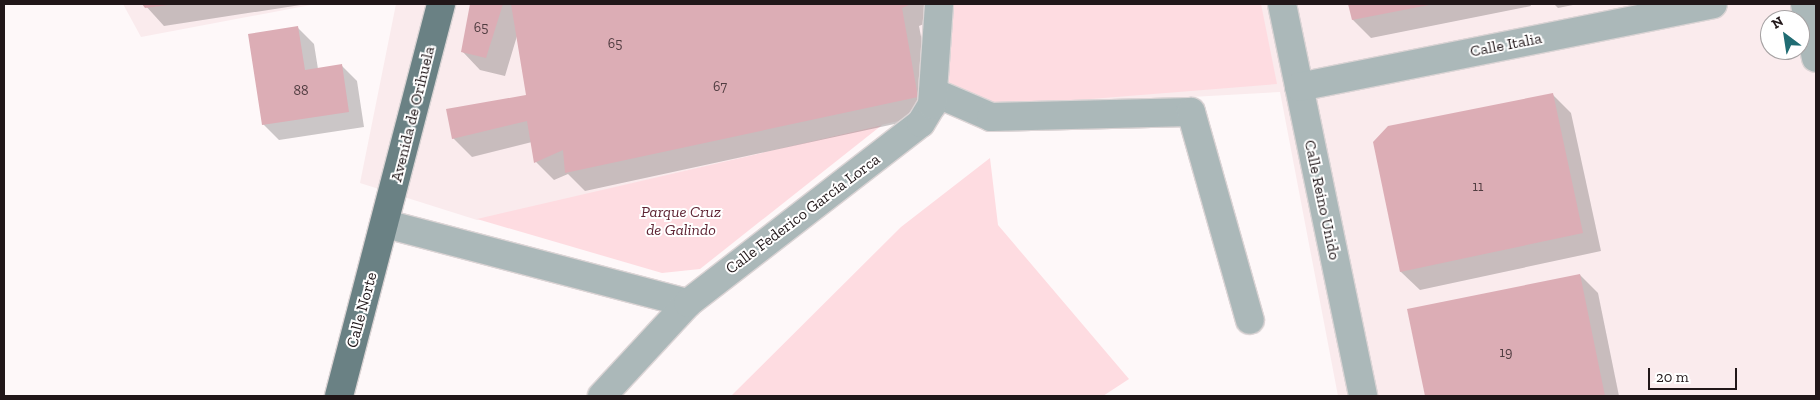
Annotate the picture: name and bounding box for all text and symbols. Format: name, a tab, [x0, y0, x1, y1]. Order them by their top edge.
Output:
north arrow	[1760, 10, 1810, 60]
text: N	[1769, 13, 1786, 33]
house number: 65	[474, 20, 488, 36]
street label: Calle Italia	[1468, 29, 1544, 61]
house number: 65	[608, 36, 622, 52]
street label: Avenida de Orihuela	[387, 44, 439, 184]
house number: 67	[713, 79, 727, 95]
house number: 88	[293, 83, 309, 99]
street label: Calle Reino Unido	[1300, 138, 1344, 262]
street label: Calle Federico García Lorca	[722, 150, 884, 278]
house number: 11	[1473, 179, 1483, 195]
park label: Parque Cruz de Galindo	[641, 202, 721, 240]
street label: Calle Norte	[343, 270, 381, 350]
house number: 19	[1500, 345, 1512, 361]
scale bar	[1650, 358, 1739, 390]
text: 20 m	[1656, 368, 1689, 386]

